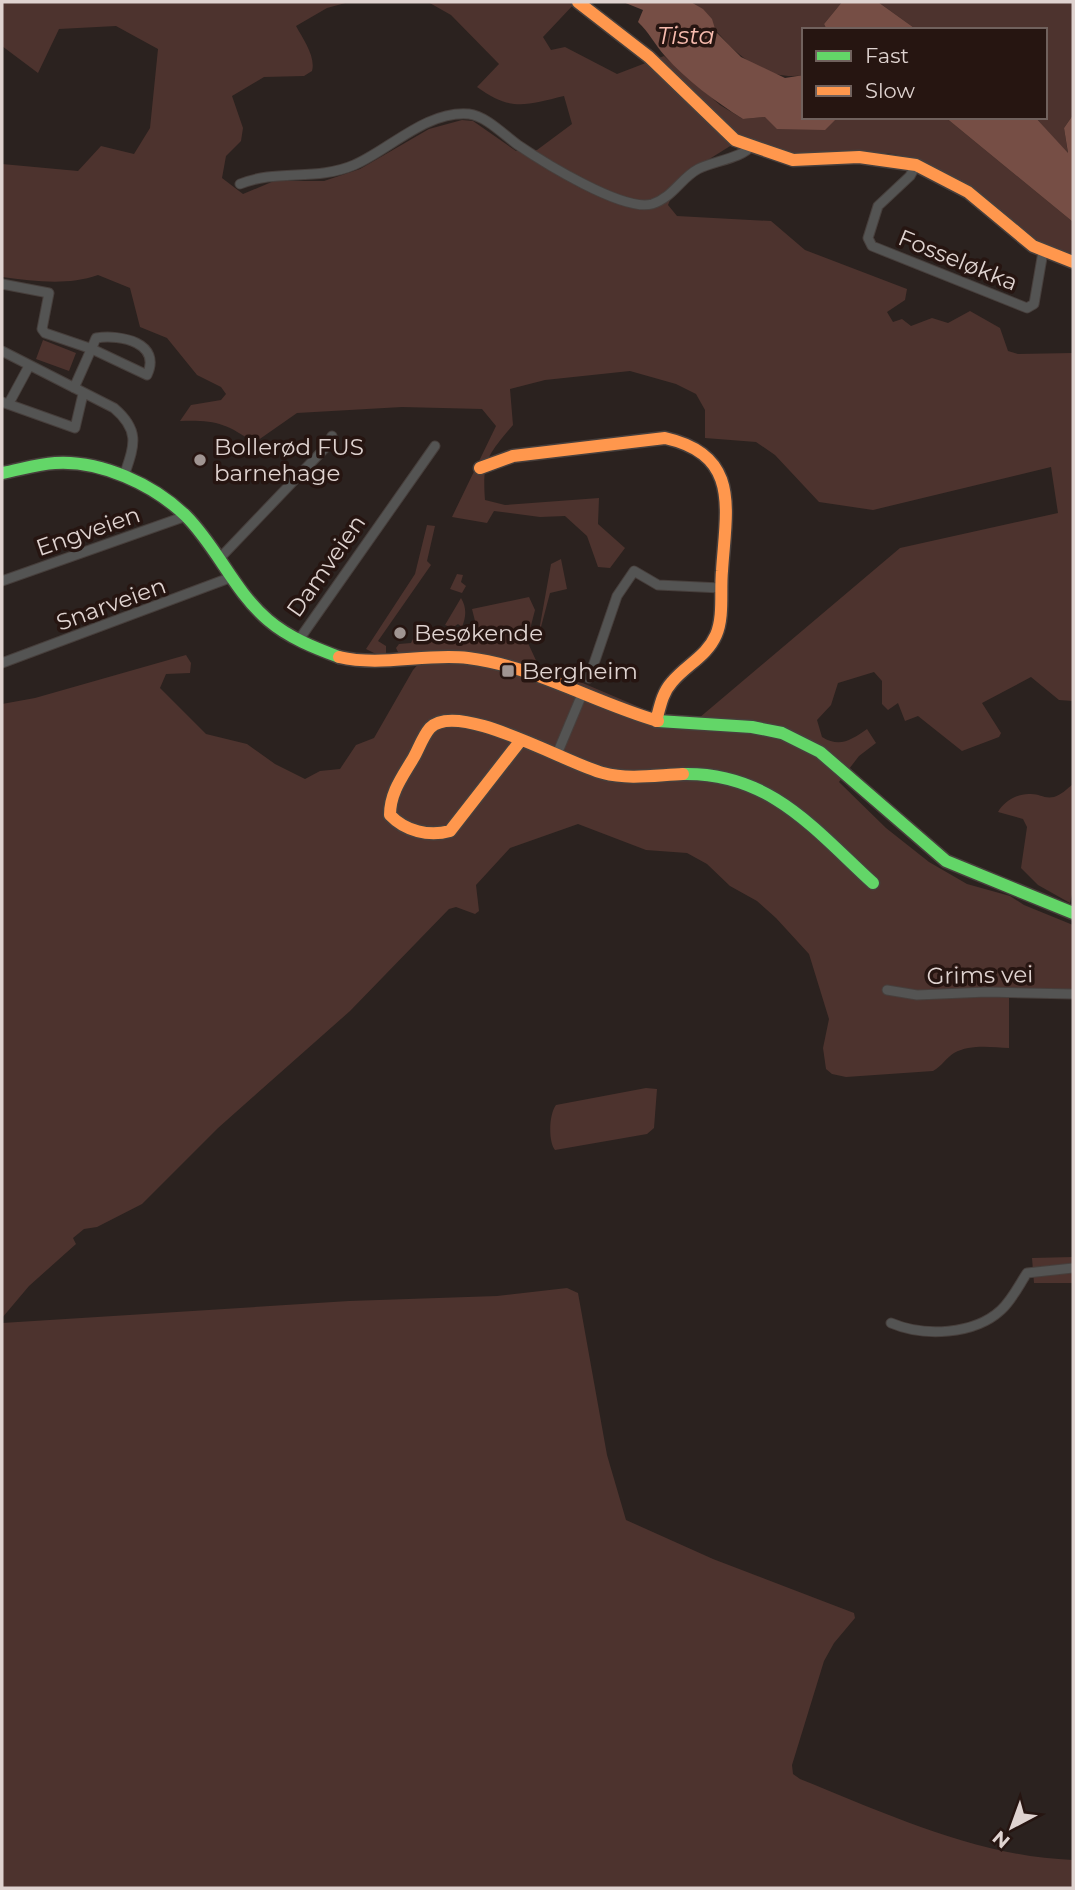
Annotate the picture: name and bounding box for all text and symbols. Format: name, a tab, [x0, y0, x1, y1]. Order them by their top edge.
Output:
water label: Tista	[657, 21, 715, 50]
legend	[802, 28, 1047, 119]
text: Fast	[865, 43, 909, 68]
text: Slow	[865, 78, 915, 103]
street label: Fosseløkka	[894, 223, 1022, 297]
place label: Bollerød FUS barnehage	[214, 433, 364, 487]
marker: Bollerød FUS barnehage	[192, 452, 208, 468]
street label: Engveien	[32, 500, 144, 562]
street label: Damveien	[281, 509, 371, 623]
street label: Snarveien	[52, 571, 170, 637]
place label: Besøkende	[414, 619, 543, 647]
marker: Besøkende	[392, 625, 408, 641]
place label: Bergheim	[522, 657, 638, 685]
marker: Bergheim	[500, 663, 516, 679]
street label: Grims vei	[926, 960, 1034, 990]
north arrow	[977, 1792, 1047, 1862]
text: N	[988, 1826, 1015, 1853]

